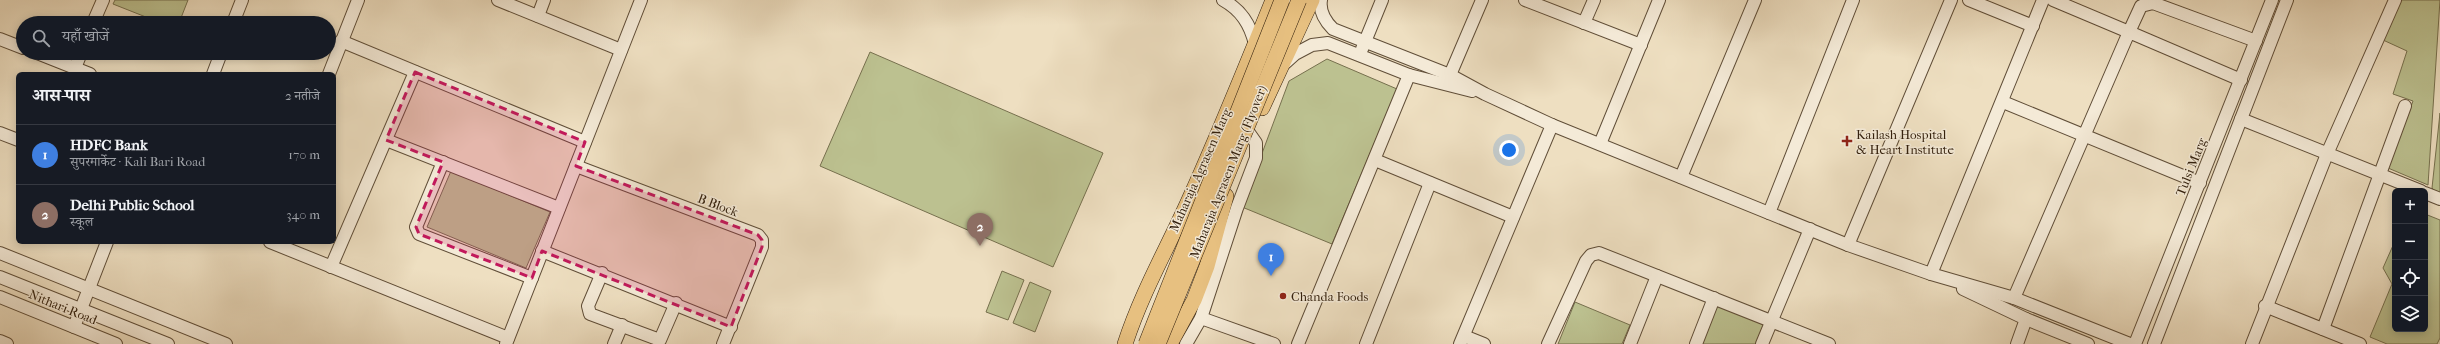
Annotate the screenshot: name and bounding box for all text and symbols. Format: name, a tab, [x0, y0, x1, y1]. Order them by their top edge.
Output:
search box	[16, 16, 336, 60]
icon: search	[30, 27, 52, 49]
text: यहाँ खोजें	[62, 27, 109, 45]
street label: Maharaja Agrasen Marg (Flyover)	[1186, 83, 1270, 261]
text: आस-पास	[32, 85, 91, 105]
text: 2 नतीजे	[285, 88, 320, 103]
street label: Maharaja Agrasen Marg	[1166, 105, 1234, 234]
place label: Kailash Hospital & Heart Institute	[1856, 127, 1954, 157]
marker: Kailash Hospital & Heart Institute	[1841, 135, 1853, 147]
street label: Tulsi Marg	[2173, 135, 2210, 198]
text: HDFC Bank	[70, 136, 148, 154]
your location	[1499, 140, 1519, 160]
text: 1	[43, 147, 47, 162]
text: 170 m	[288, 147, 320, 162]
text: सुपरमार्केट · Kali Bari Road	[70, 154, 205, 169]
map controls	[2392, 188, 2428, 332]
button: +	[2392, 188, 2428, 224]
street label: B Block	[696, 190, 741, 220]
text: Delhi Public School	[70, 196, 194, 214]
text: 2	[42, 207, 48, 222]
text: 340 m	[286, 207, 320, 222]
pin: 2	[967, 213, 993, 246]
text: स्कूल	[70, 214, 93, 229]
button: −	[2392, 224, 2428, 260]
pin: 1	[1258, 243, 1284, 276]
button: locate	[2392, 260, 2428, 296]
street label: Nithari Road	[27, 286, 100, 328]
place label: Chanda Foods	[1291, 289, 1369, 304]
marker: Chanda Foods	[1278, 291, 1288, 301]
button: layers	[2392, 296, 2428, 332]

